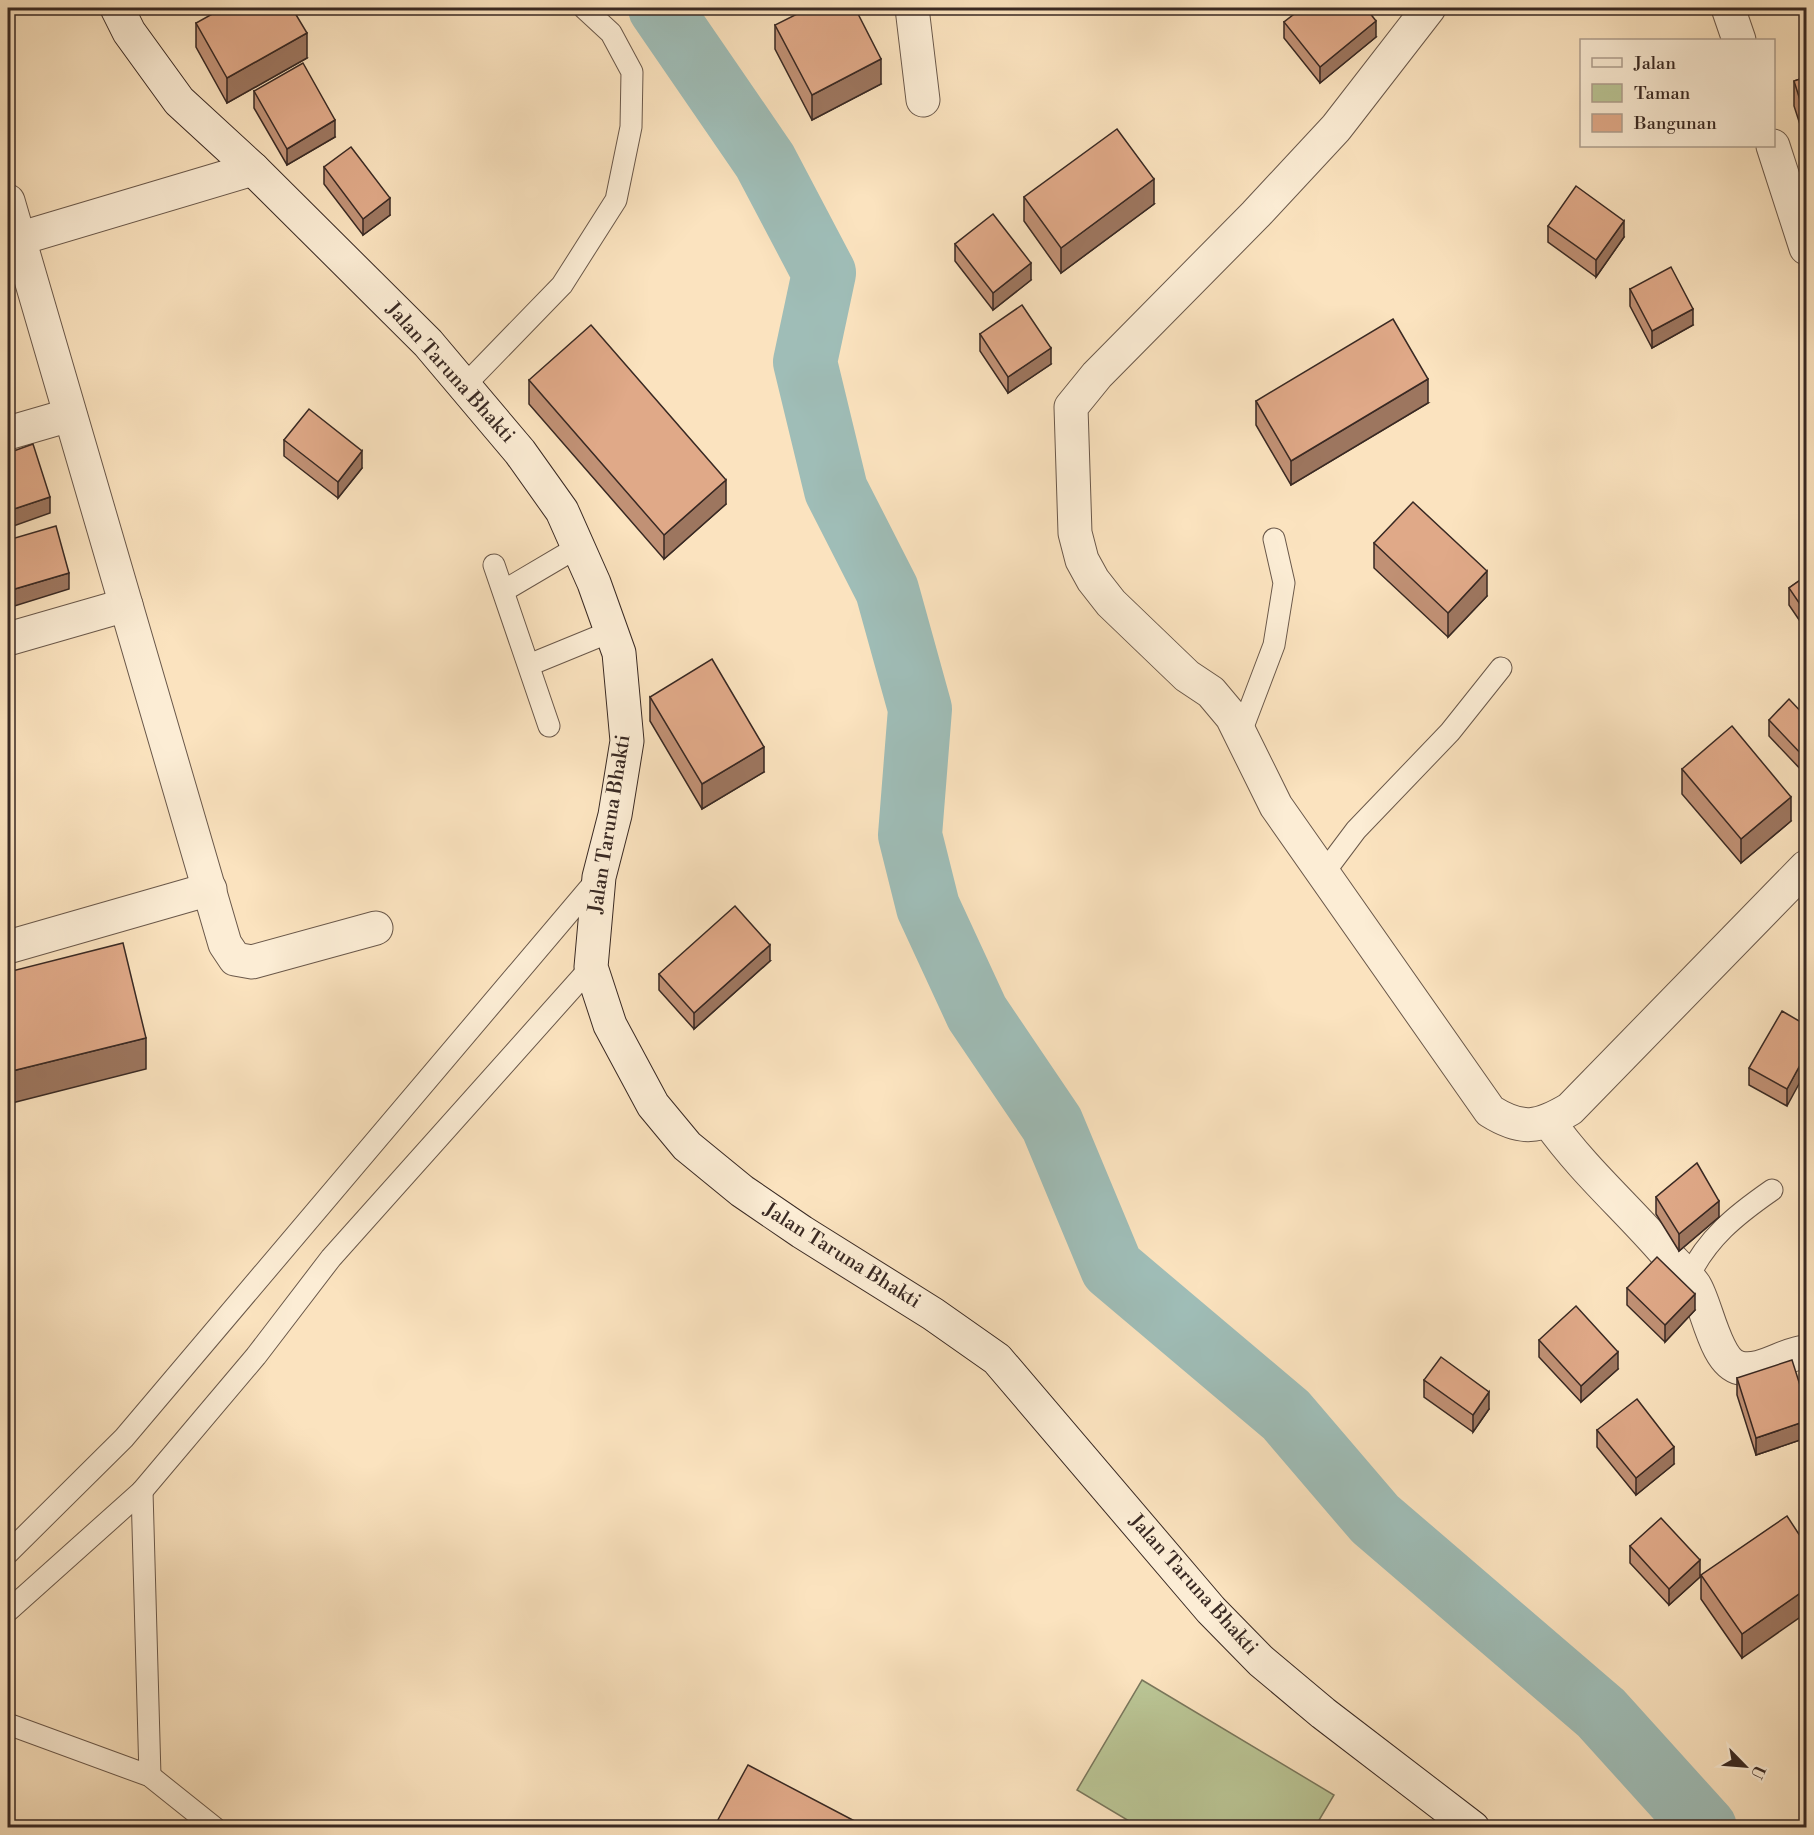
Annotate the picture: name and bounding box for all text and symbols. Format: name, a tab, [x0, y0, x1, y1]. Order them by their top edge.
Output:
legend	[1580, 39, 1775, 147]
text: Jalan	[1633, 52, 1676, 75]
text: Taman	[1634, 82, 1691, 105]
text: Bangunan	[1633, 112, 1717, 135]
street label: Jalan Taruna Bhakti	[380, 297, 520, 449]
street label: Jalan Taruna Bhakti	[583, 732, 637, 916]
street label: Jalan Taruna Bhakti	[758, 1197, 926, 1315]
street label: Jalan Taruna Bhakti	[1123, 1509, 1263, 1661]
north arrow	[1715, 1736, 1775, 1796]
text: U	[1746, 1762, 1769, 1782]

